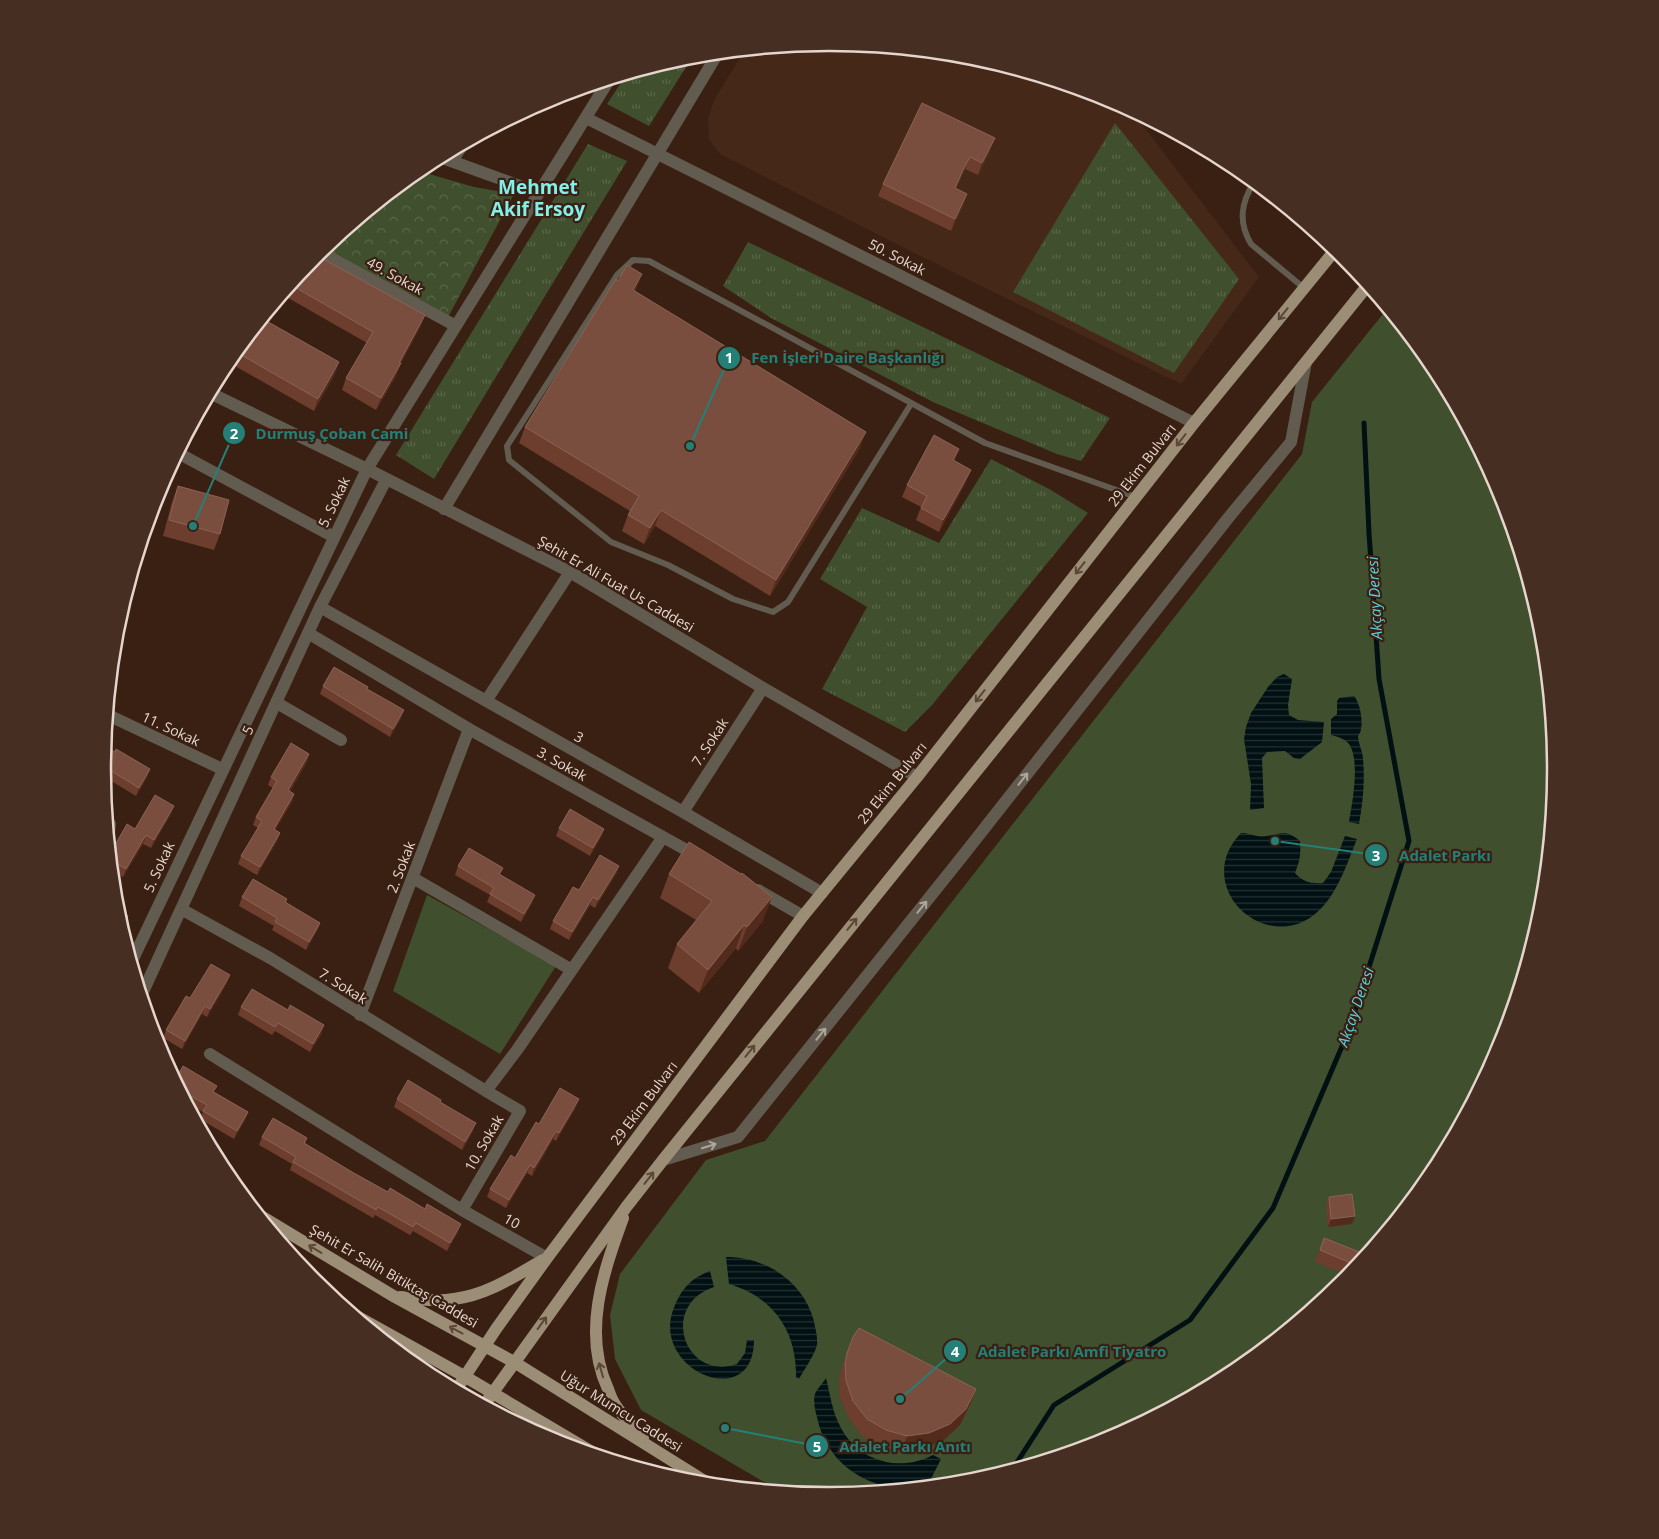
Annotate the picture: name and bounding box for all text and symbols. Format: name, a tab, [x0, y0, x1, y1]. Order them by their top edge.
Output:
district label: Mehmet Akif Ersoy	[491, 174, 585, 222]
street label: 50. Sokak	[865, 234, 930, 279]
street label: 49. Sokak	[364, 252, 427, 299]
one-way arrow	[1277, 307, 1288, 320]
callout: Fen İşleri Daire Başkanlığı	[717, 343, 955, 373]
text: 1	[725, 347, 733, 367]
text: Fen İşleri Daire Başkanlığı	[751, 347, 945, 367]
callout: Durmuş Çoban Cami	[221, 418, 419, 448]
street label: 29 Ekim Bulvarı	[1103, 419, 1180, 510]
text: 2	[230, 423, 239, 443]
text: Durmuş Çoban Cami	[256, 423, 408, 443]
one-way arrow	[1175, 433, 1186, 446]
street label: 5. Sokak	[313, 473, 354, 530]
street label: Şehit Er Ali Fuat Us Caddesi	[535, 531, 698, 636]
water label: Akçay Deresi	[1362, 556, 1386, 641]
one-way arrow	[1075, 561, 1086, 574]
one-way arrow	[975, 689, 986, 702]
street label: 11. Sokak	[139, 707, 204, 751]
street label: 7. Sokak	[687, 713, 733, 770]
street label: 5	[237, 722, 258, 737]
street label: 3	[571, 726, 587, 747]
street label: 29 Ekim Bulvarı	[853, 738, 930, 828]
street label: 3. Sokak	[534, 742, 591, 785]
one-way arrow	[1018, 772, 1028, 786]
street label: 5. Sokak	[139, 838, 179, 895]
street label: 2. Sokak	[382, 838, 419, 895]
callout: Adalet Parkı	[1364, 840, 1501, 870]
text: 3	[1372, 845, 1380, 865]
text: Adalet Parkı	[1399, 845, 1491, 865]
one-way arrow	[917, 900, 928, 913]
one-way arrow	[847, 918, 858, 931]
street label: 7. Sokak	[315, 963, 372, 1008]
water label: Akçay Deresi	[1332, 964, 1378, 1050]
one-way arrow	[815, 1027, 826, 1040]
one-way arrow	[745, 1045, 756, 1058]
street label: 29 Ekim Bulvarı	[606, 1057, 681, 1148]
street label: 10. Sokak	[460, 1111, 508, 1174]
one-way arrow	[701, 1140, 717, 1150]
one-way arrow	[643, 1172, 654, 1185]
street label: 10	[501, 1208, 524, 1233]
street label: Şehit Er Salih Bitiktaş Caddesi	[307, 1219, 482, 1332]
one-way arrow	[309, 1243, 323, 1253]
one-way arrow	[537, 1317, 548, 1330]
one-way arrow	[449, 1325, 464, 1334]
callout: Adalet Parkı Amfi Tiyatro	[943, 1336, 1176, 1366]
text: 4	[951, 1341, 960, 1361]
text: Adalet Parkı Amfi Tiyatro	[978, 1341, 1166, 1361]
one-way arrow	[595, 1363, 605, 1379]
street label: Uğur Mumcu Caddesi	[557, 1365, 686, 1456]
callout: Adalet Parkı Anıtı	[804, 1431, 981, 1461]
text: 5	[813, 1436, 821, 1456]
text: Adalet Parkı Anıtı	[839, 1436, 971, 1456]

